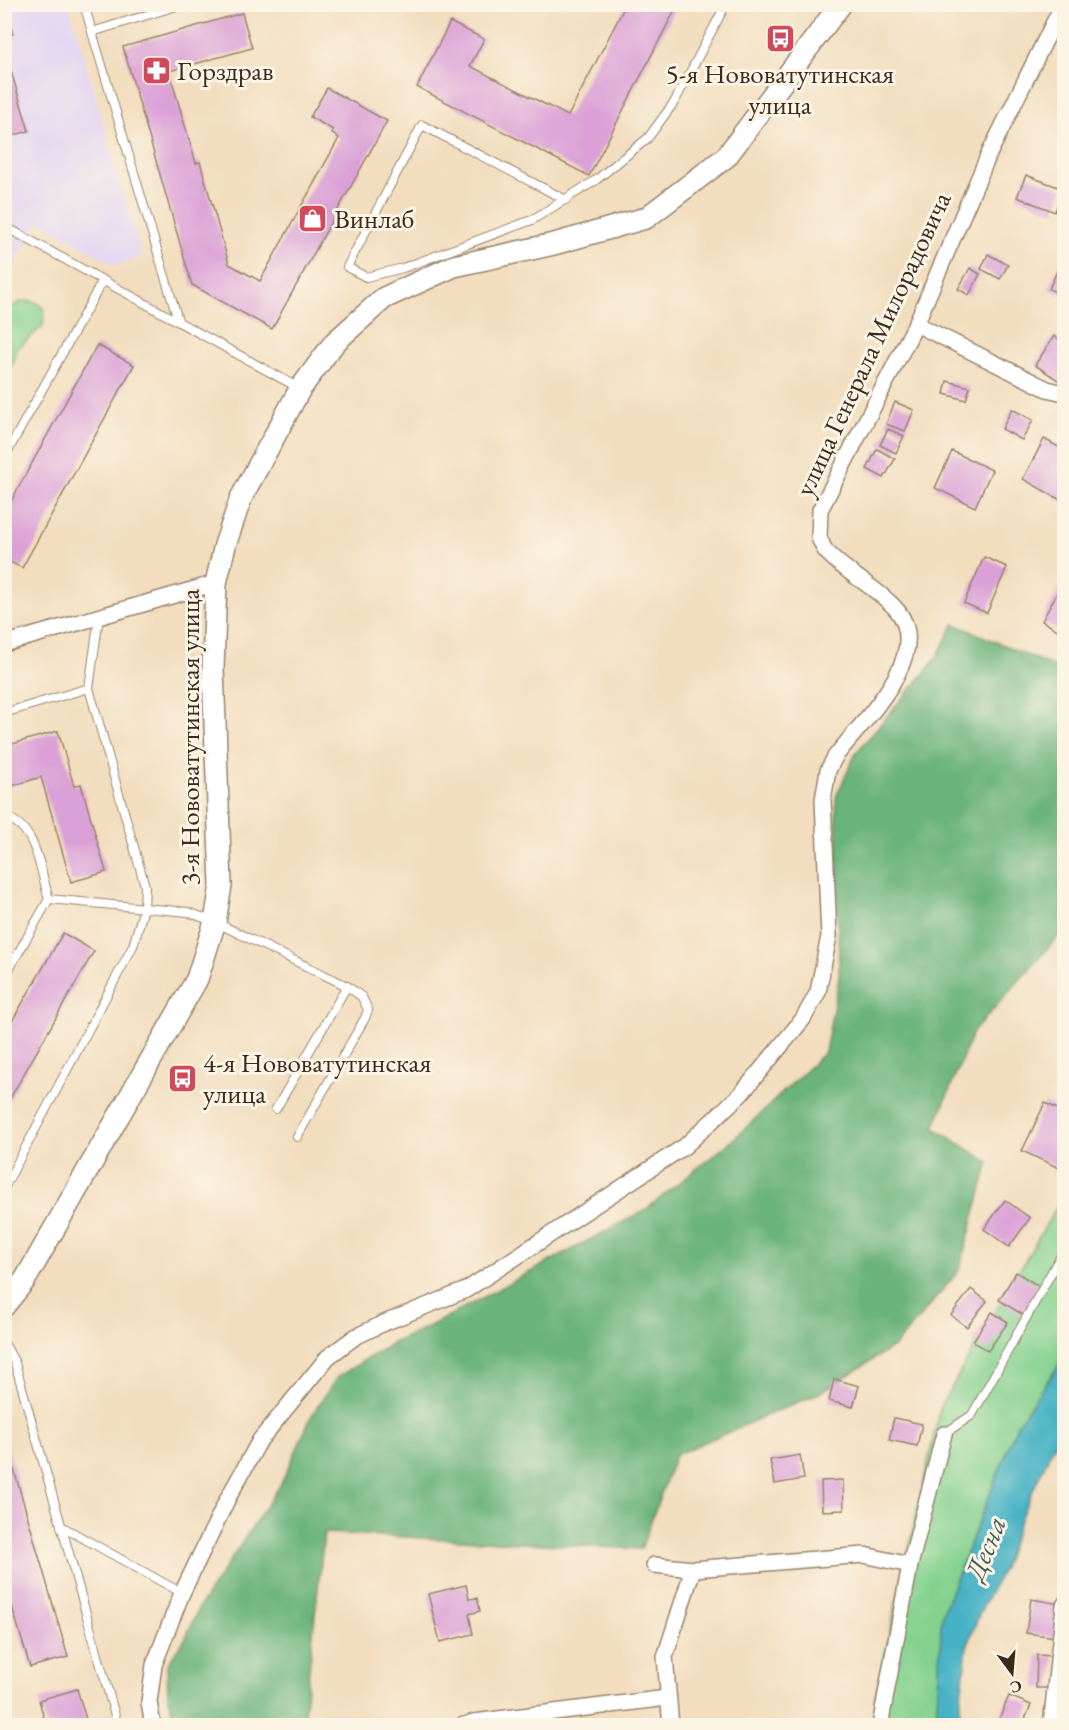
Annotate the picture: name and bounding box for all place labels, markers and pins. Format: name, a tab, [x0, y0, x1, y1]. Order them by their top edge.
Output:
bus stop icon: 5-я Нововатутинская улица	[764, 23, 796, 55]
place label: Горздрав	[177, 53, 273, 88]
pharmacy icon: Горздрав	[140, 55, 172, 87]
place label: 5-я Нововатутинская улица	[666, 56, 894, 122]
place label: Винлаб	[334, 201, 414, 236]
shop icon: Винлаб	[297, 203, 329, 235]
place label: 4-я Нововатутинская улица	[203, 1045, 431, 1111]
bus stop icon: 4-я Нововатутинская улица	[166, 1063, 198, 1095]

